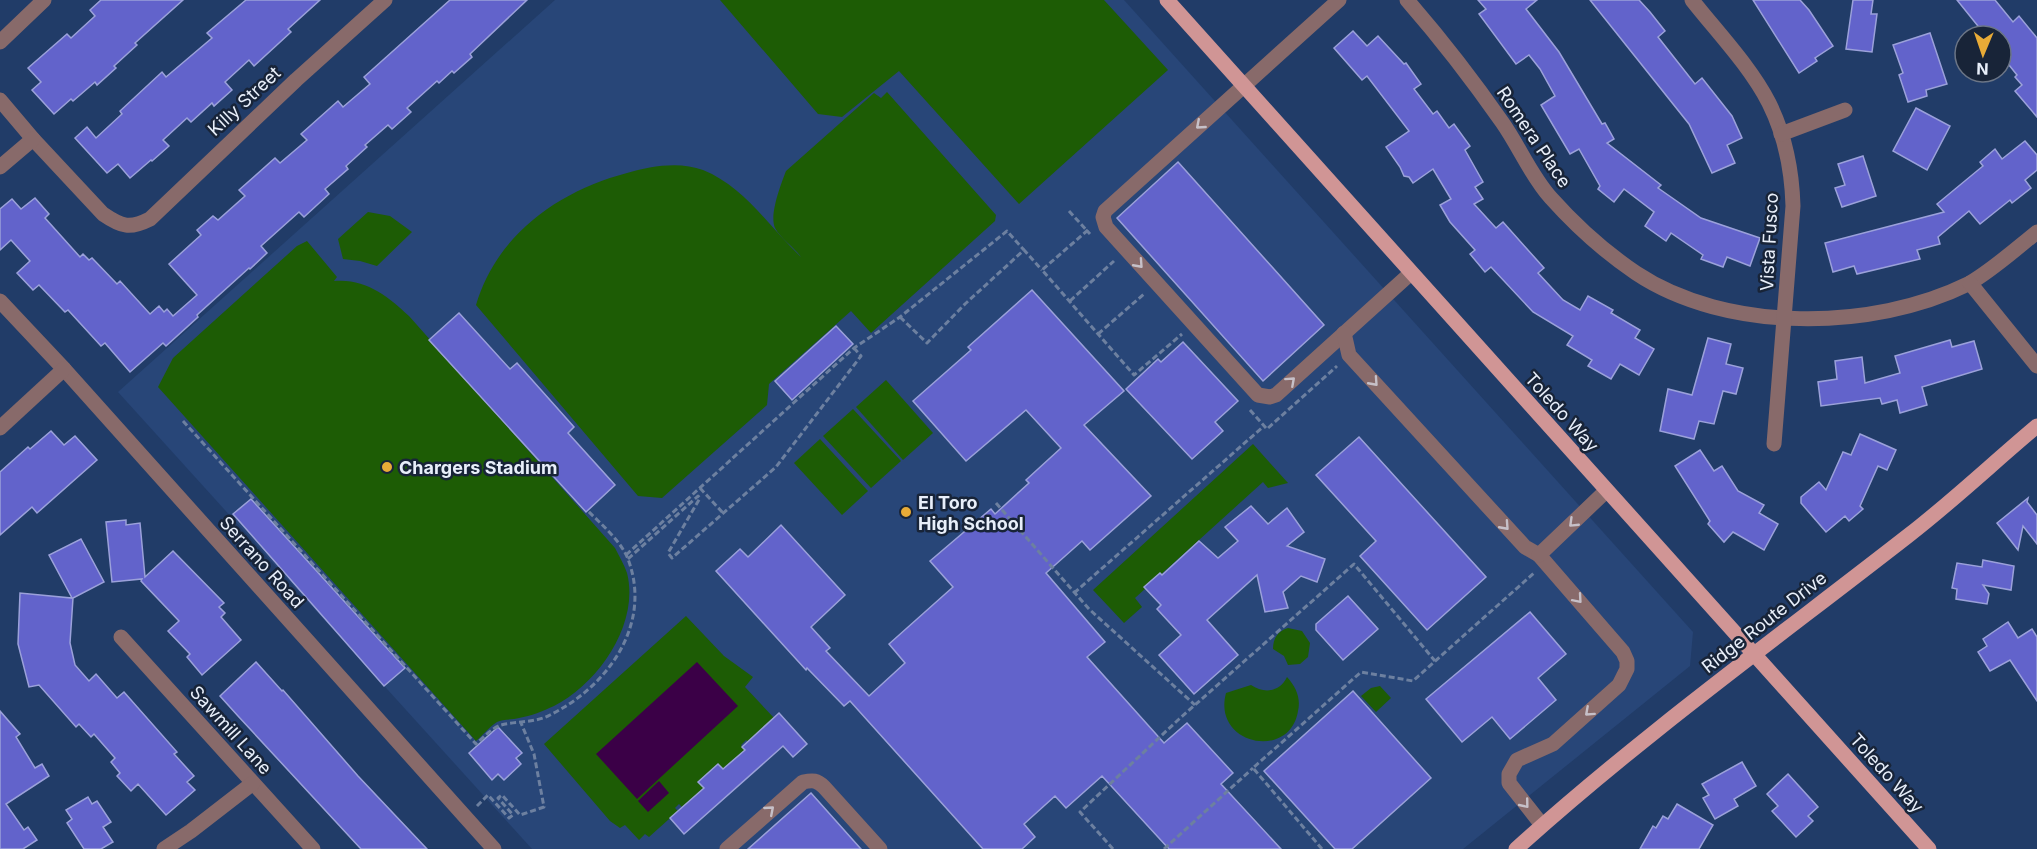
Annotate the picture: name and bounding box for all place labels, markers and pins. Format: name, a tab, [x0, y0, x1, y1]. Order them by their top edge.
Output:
place label: Chargers Stadium	[399, 457, 557, 478]
marker: Chargers Stadium	[380, 460, 394, 474]
place label: El Toro High School	[918, 492, 1024, 534]
marker: El Toro High School	[899, 505, 913, 519]

